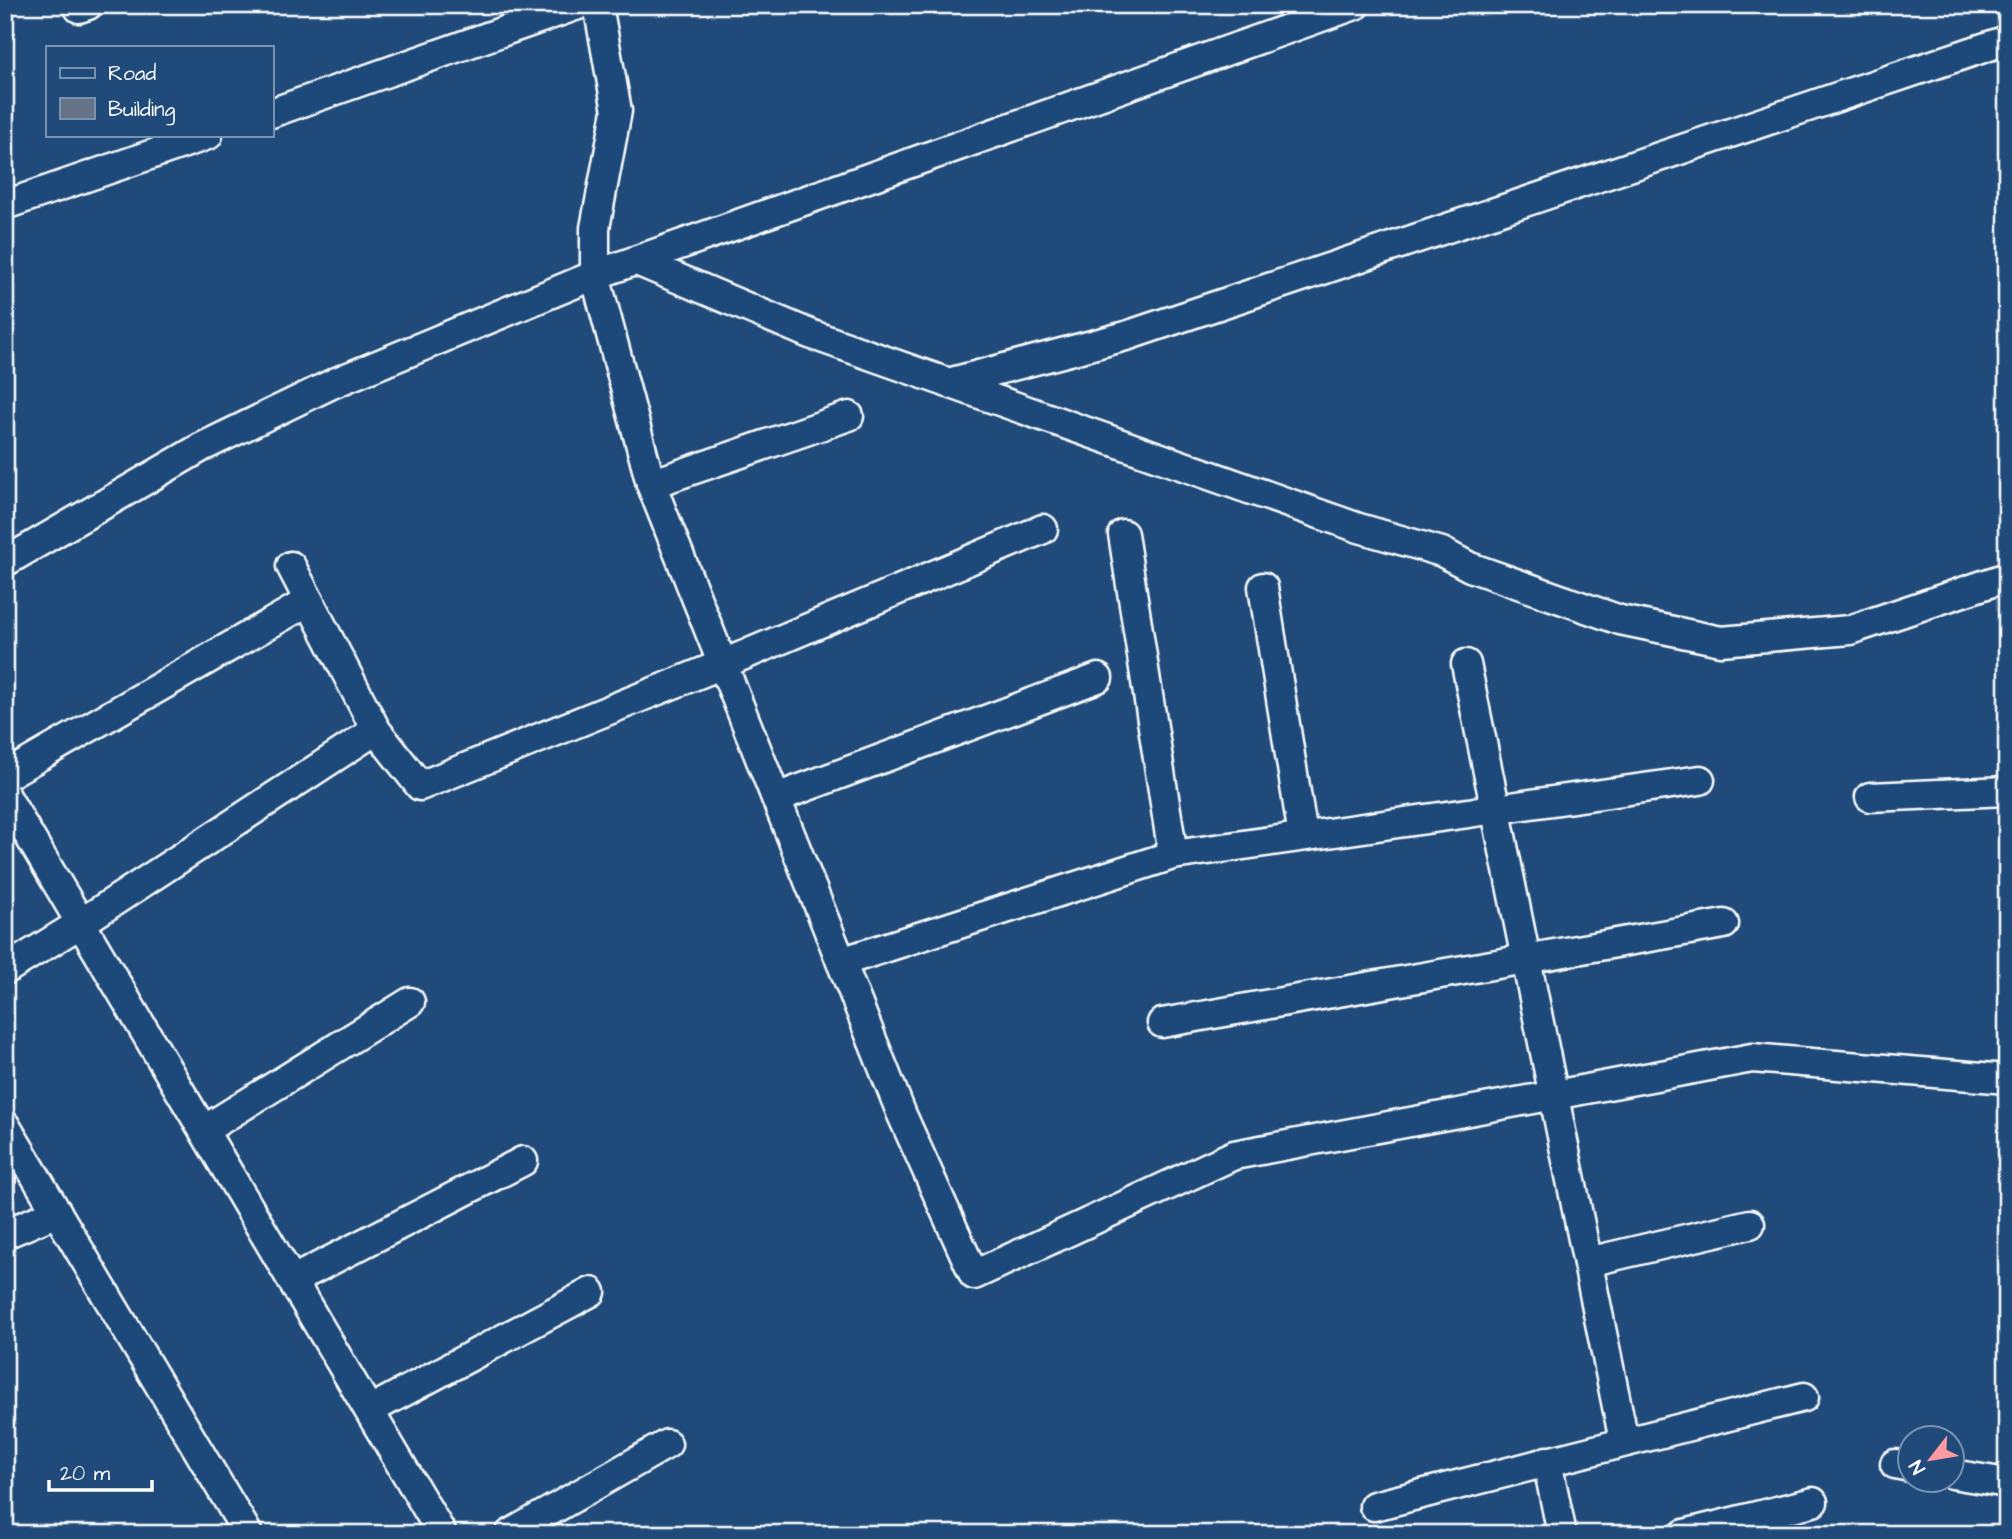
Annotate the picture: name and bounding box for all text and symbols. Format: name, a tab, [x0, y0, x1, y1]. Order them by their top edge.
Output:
legend	[46, 46, 273, 136]
text: Road	[108, 59, 156, 88]
text: Building	[108, 95, 176, 126]
north arrow	[1896, 1424, 1966, 1494]
scale bar	[49, 1448, 152, 1492]
text: N	[1903, 1455, 1932, 1479]
text: 20 m	[60, 1459, 111, 1488]

